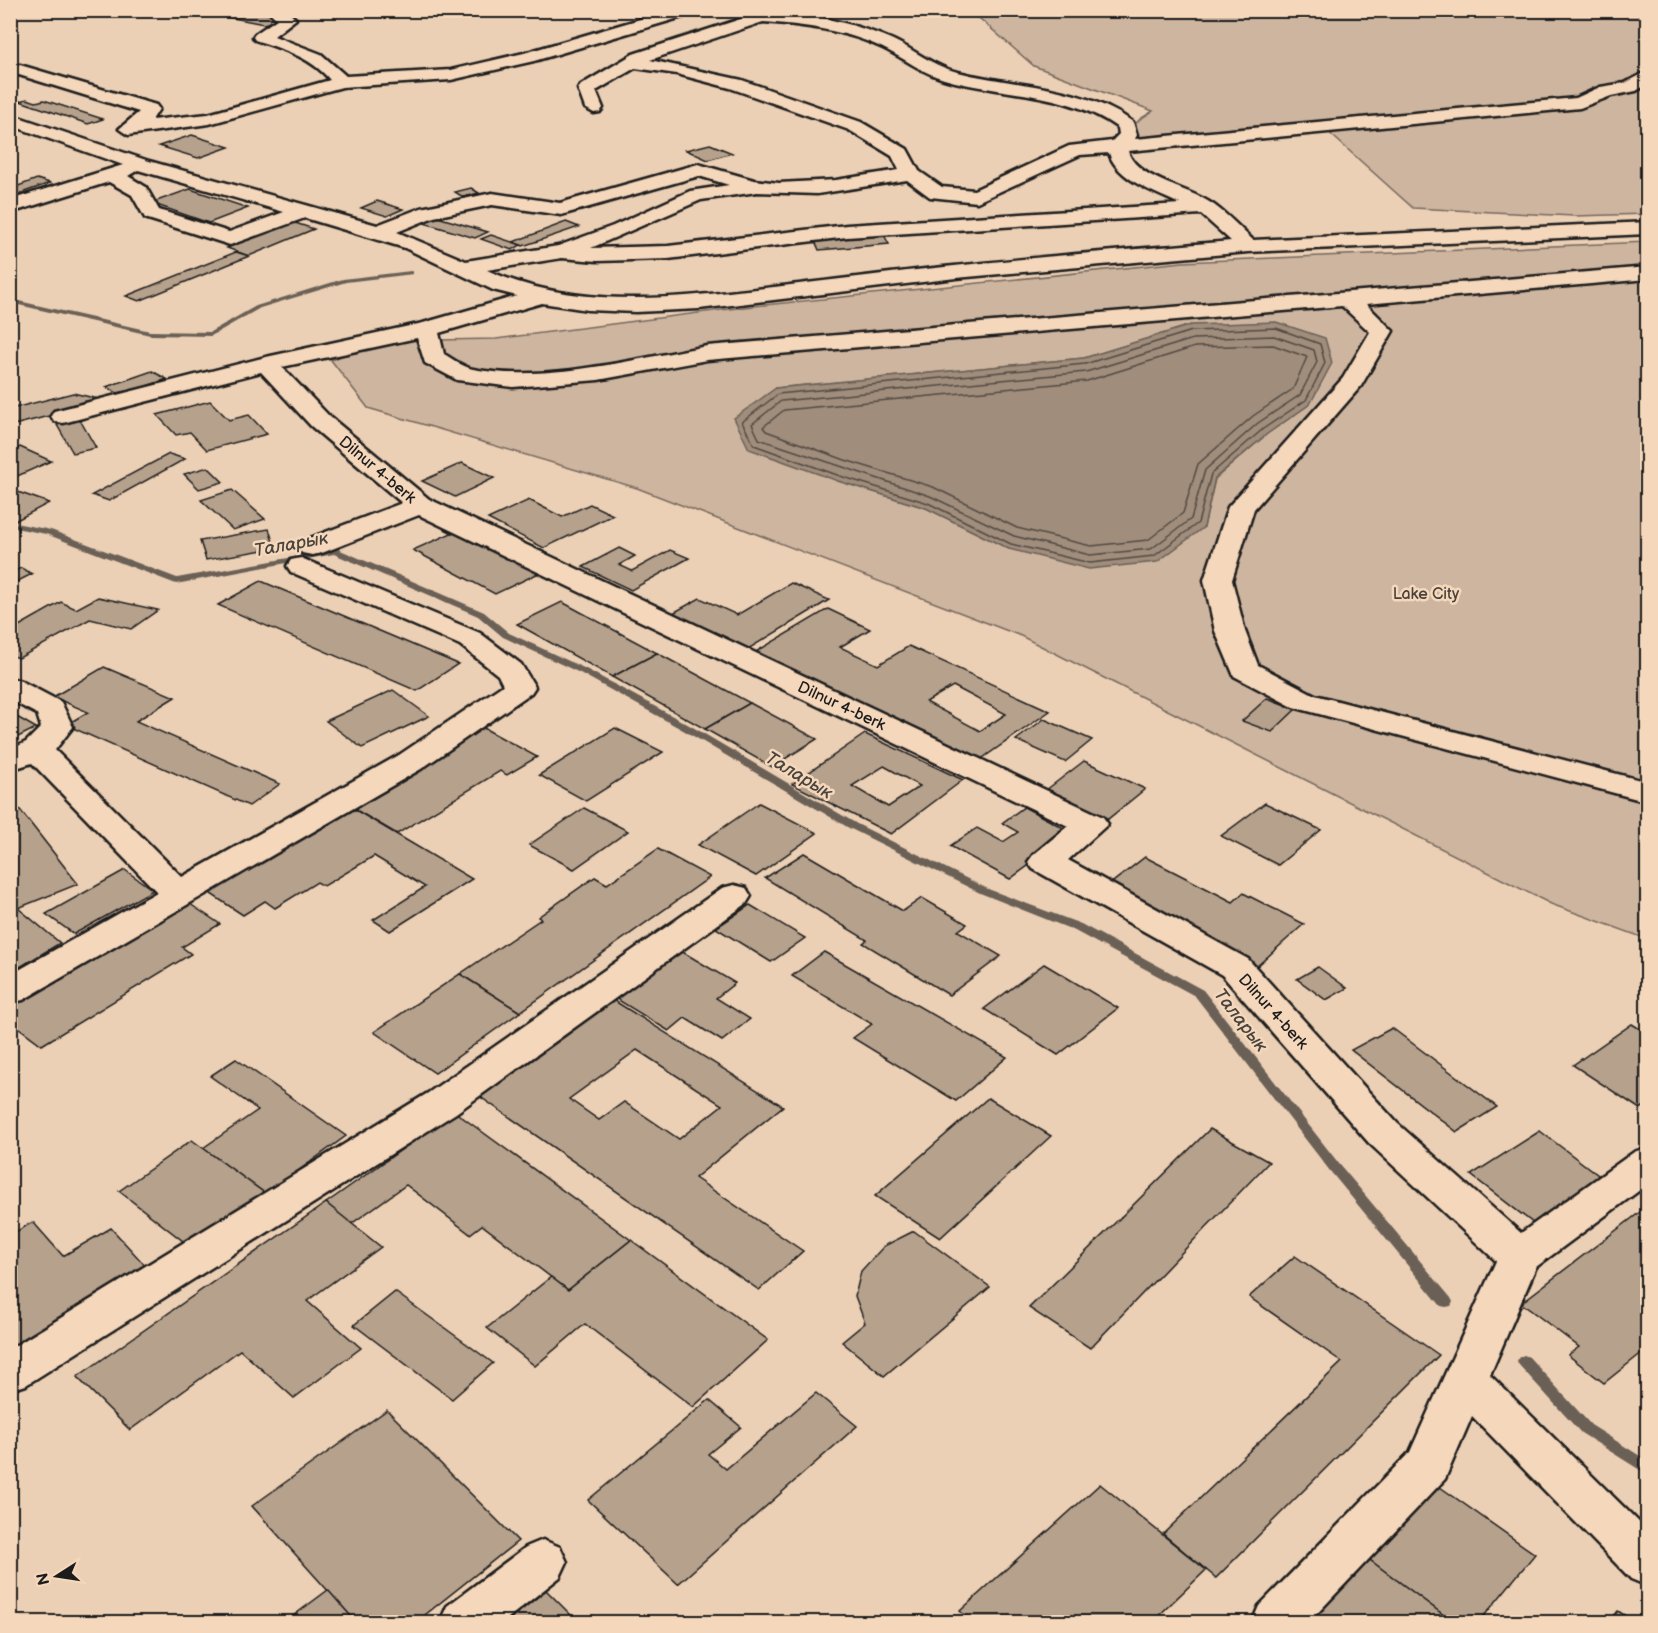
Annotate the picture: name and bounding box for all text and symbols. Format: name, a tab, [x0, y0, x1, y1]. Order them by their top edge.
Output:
street label: Dilnur 4-berk	[335, 432, 420, 508]
water label: Таларык	[252, 528, 330, 561]
park label: Lake City	[1393, 585, 1460, 604]
street label: Dilnur 4-berk	[794, 678, 888, 735]
water label: Таларык	[761, 747, 837, 804]
street label: Dilnur 4-berk	[1234, 970, 1312, 1054]
water label: Таларык	[1209, 984, 1272, 1057]
north arrow	[27, 1546, 87, 1606]
text: N	[33, 1571, 54, 1587]

